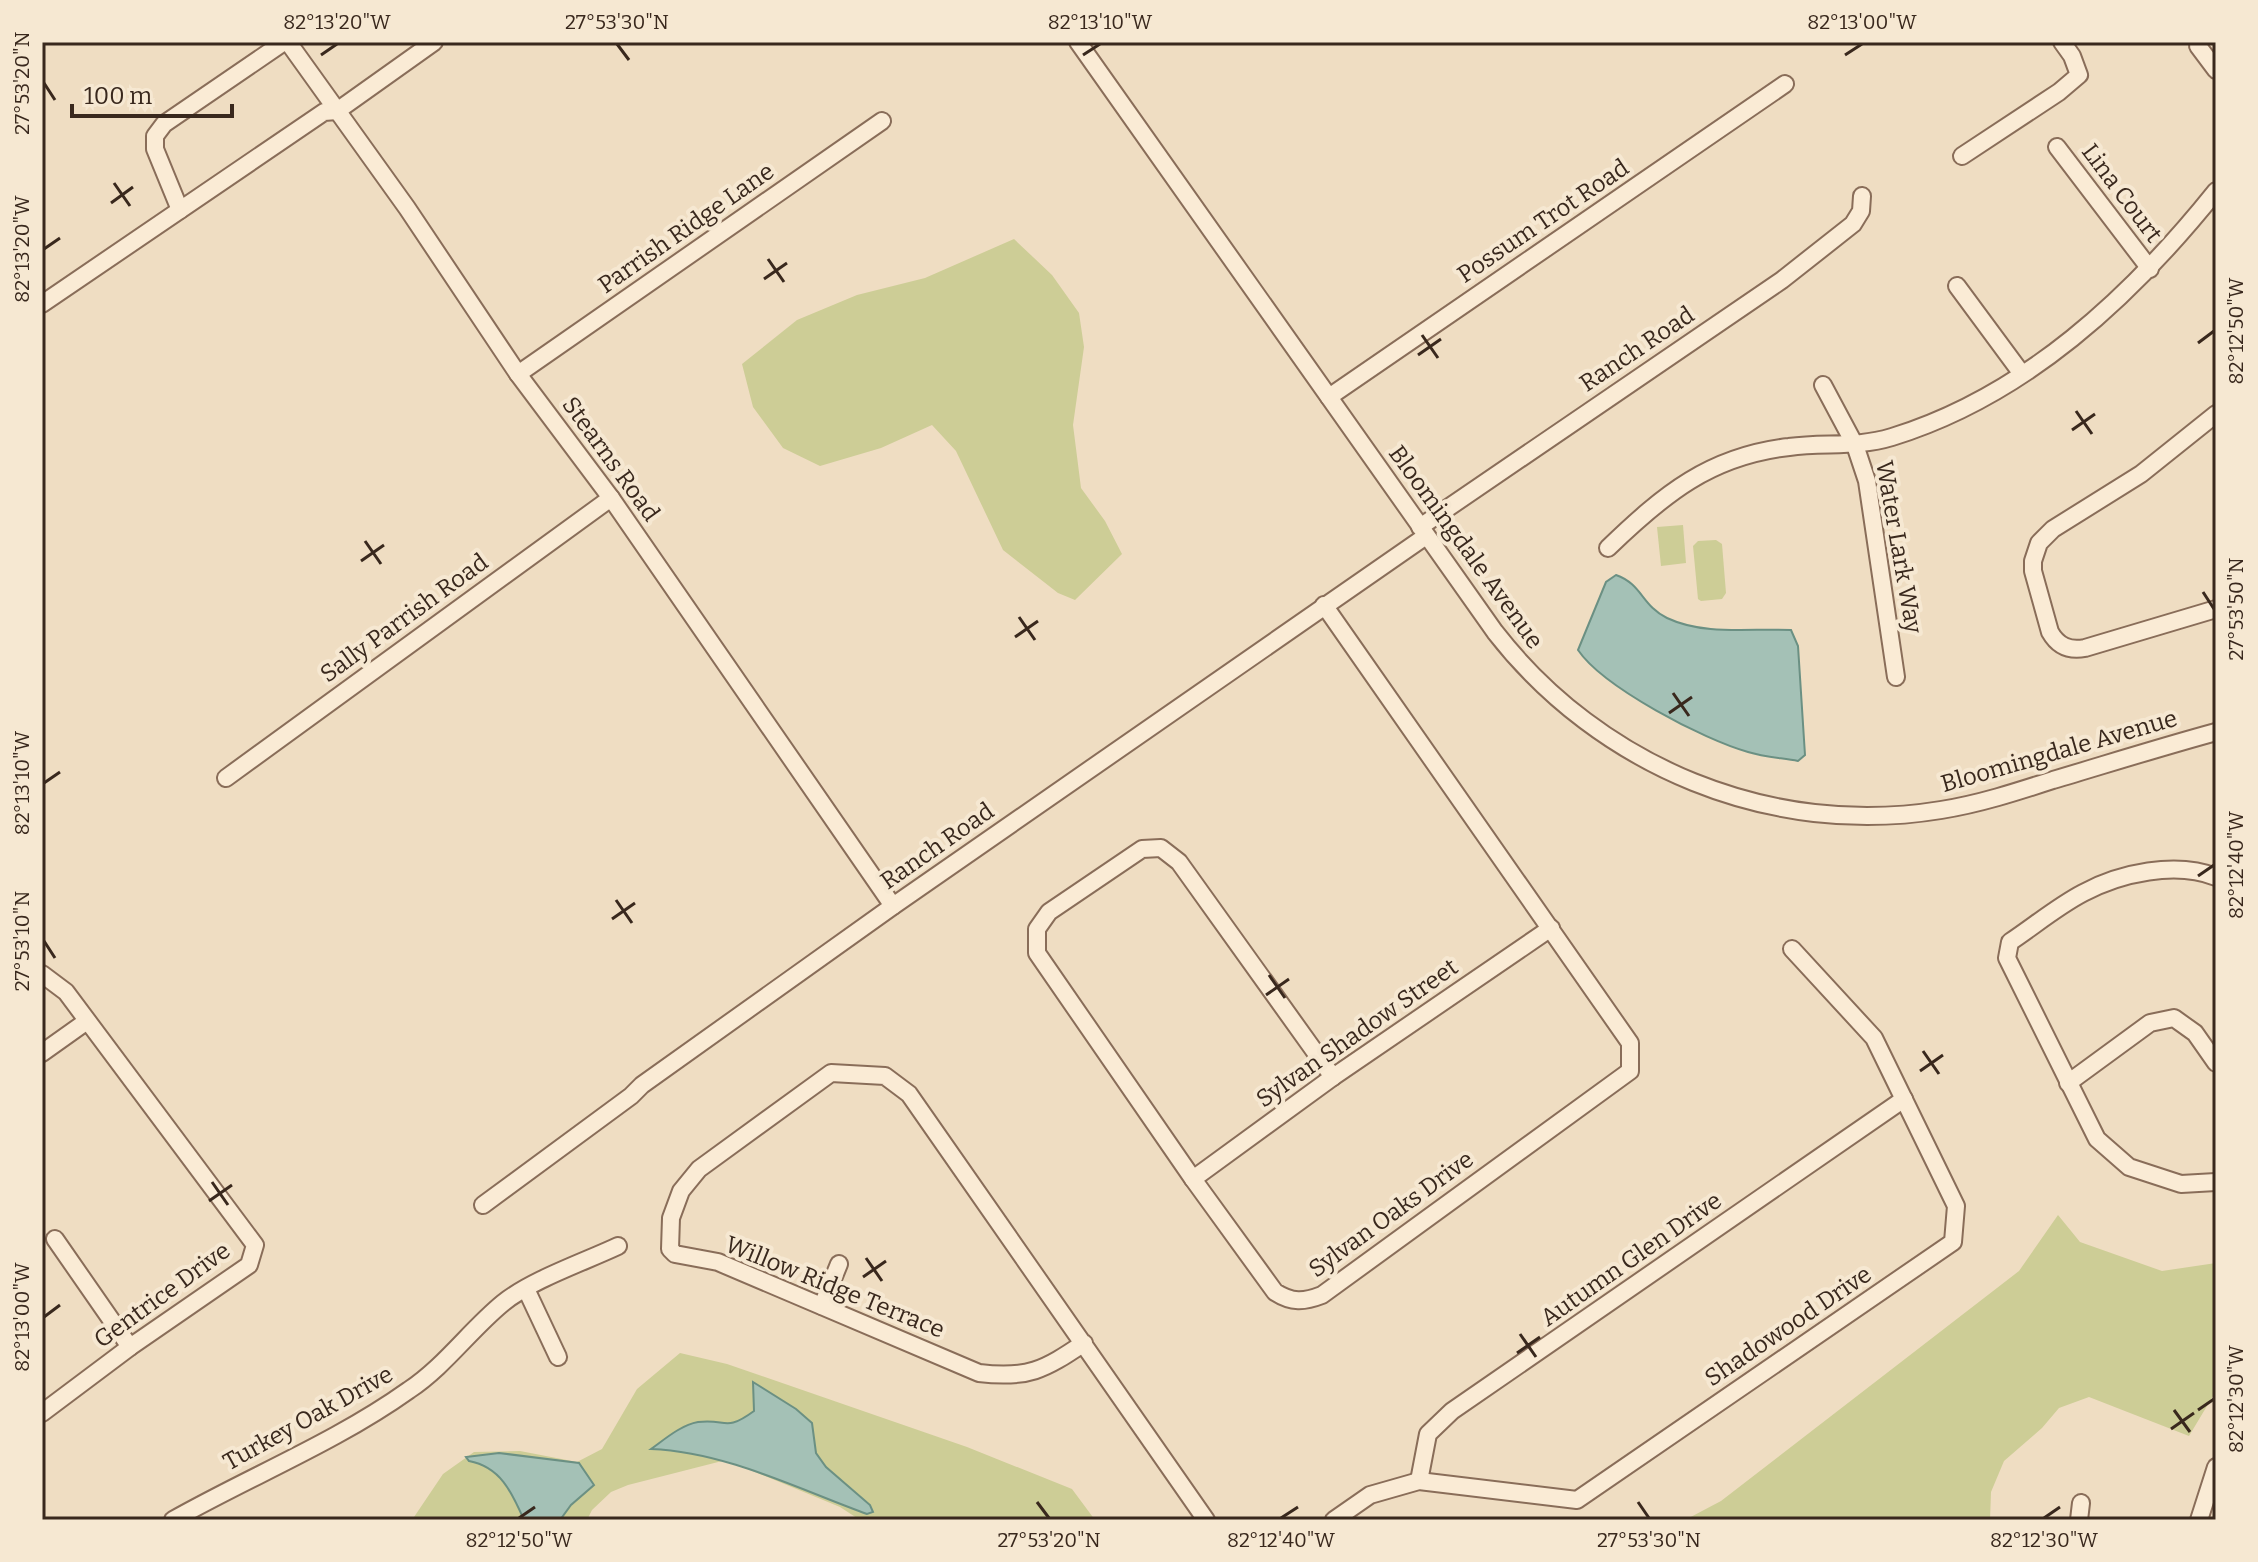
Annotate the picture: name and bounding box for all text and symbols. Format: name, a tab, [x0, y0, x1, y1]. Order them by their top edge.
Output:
text: 82°13'20"W	[283, 10, 391, 34]
text: 27°53'30"N	[565, 10, 669, 34]
text: 82°13'10"W	[1048, 10, 1153, 34]
text: 82°13'00"W	[1807, 10, 1917, 34]
text: 27°53'20"N	[10, 31, 34, 135]
scale bar	[72, 68, 232, 118]
text: 100 m	[84, 82, 152, 110]
street label: Lina Court	[2076, 138, 2168, 248]
street label: Possum Trot Road	[1452, 153, 1634, 289]
street label: Parrish Ridge Lane	[593, 157, 779, 299]
text: 82°13'20"W	[10, 195, 34, 303]
text: 82°12'50"W	[2224, 277, 2248, 385]
street label: Ranch Road	[1575, 301, 1699, 397]
street label: Stearns Road	[557, 391, 665, 527]
street label: Bloomingdale Avenue	[1383, 440, 1549, 654]
street label: Water Lark Way	[1870, 458, 1928, 636]
street label: Sally Parrish Road	[315, 548, 493, 688]
text: 27°53'50"N	[2224, 557, 2248, 661]
street label: Bloomingdale Avenue	[1938, 704, 2180, 798]
text: 82°13'10"W	[10, 730, 34, 835]
street label: Ranch Road	[875, 797, 999, 895]
text: 82°12'40"W	[2224, 810, 2248, 919]
text: 27°53'10"N	[10, 891, 34, 991]
street label: Sylvan Shadow Street	[1251, 953, 1463, 1113]
street label: Sylvan Oaks Drive	[1303, 1145, 1479, 1283]
street label: Autumn Glen Drive	[1535, 1186, 1727, 1332]
street label: Willow Ridge Terrace	[721, 1230, 949, 1344]
street label: Gentrice Drive	[89, 1236, 235, 1354]
street label: Shadowood Drive	[1700, 1260, 1876, 1392]
text: 82°13'00"W	[10, 1262, 34, 1372]
text: 82°12'30"W	[2224, 1345, 2248, 1453]
street label: Turkey Oak Drive	[218, 1360, 398, 1476]
text: 82°12'50"W	[465, 1528, 573, 1552]
text: 27°53'20"N	[997, 1528, 1101, 1552]
text: 82°12'40"W	[1227, 1528, 1336, 1552]
text: 27°53'30"N	[1597, 1528, 1701, 1552]
text: 82°12'30"W	[1990, 1528, 2098, 1552]

